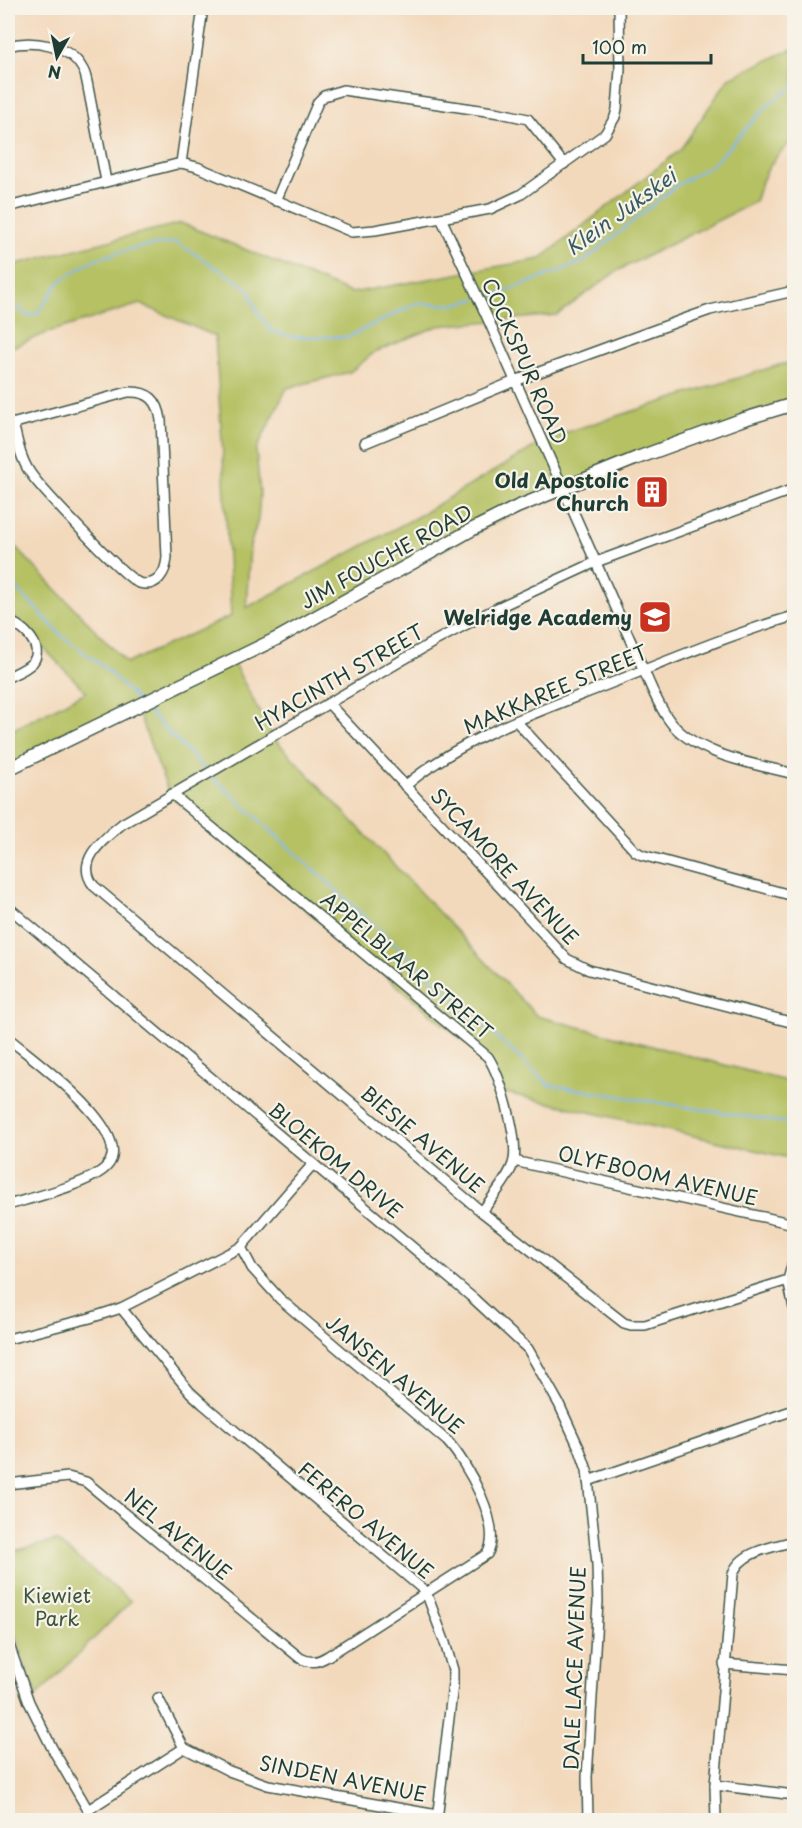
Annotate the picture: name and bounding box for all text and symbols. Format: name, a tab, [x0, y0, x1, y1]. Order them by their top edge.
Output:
north arrow	[27, 27, 87, 87]
scale bar	[583, 27, 710, 65]
text: 100 m	[592, 33, 647, 60]
text: N	[46, 60, 63, 86]
water label: Klein Jukskei	[558, 158, 685, 262]
street label: COCKSPUR ROAD	[475, 273, 575, 449]
place label: Old Apostolic Church	[495, 465, 629, 518]
building icon: Old Apostolic Church	[634, 474, 670, 510]
street label: JIM FOUCHE ROAD	[295, 496, 477, 616]
school or university icon: Welridge Academy	[637, 599, 673, 635]
place label: Welridge Academy	[444, 602, 632, 632]
street label: HYACINTH STREET	[249, 616, 429, 738]
street label: MAKKAREE STREET	[458, 636, 652, 741]
street label: SYCAMORE AVENUE	[424, 781, 586, 951]
street label: APPELBLAAR STREET	[315, 884, 500, 1046]
street label: BIESIE AVENUE	[354, 1078, 492, 1200]
street label: BLOEKOM DRIVE	[262, 1095, 410, 1225]
street label: OLYFBOOM AVENUE	[555, 1137, 761, 1213]
street label: JANSEN AVENUE	[319, 1307, 471, 1441]
street label: FERERO AVENUE	[292, 1454, 440, 1586]
street label: NEL AVENUE	[118, 1481, 238, 1587]
street label: DALE LACE AVENUE	[555, 1565, 593, 1771]
park label: Kiewiet Park	[23, 1580, 91, 1633]
street label: SINDEN AVENUE	[257, 1747, 429, 1809]

